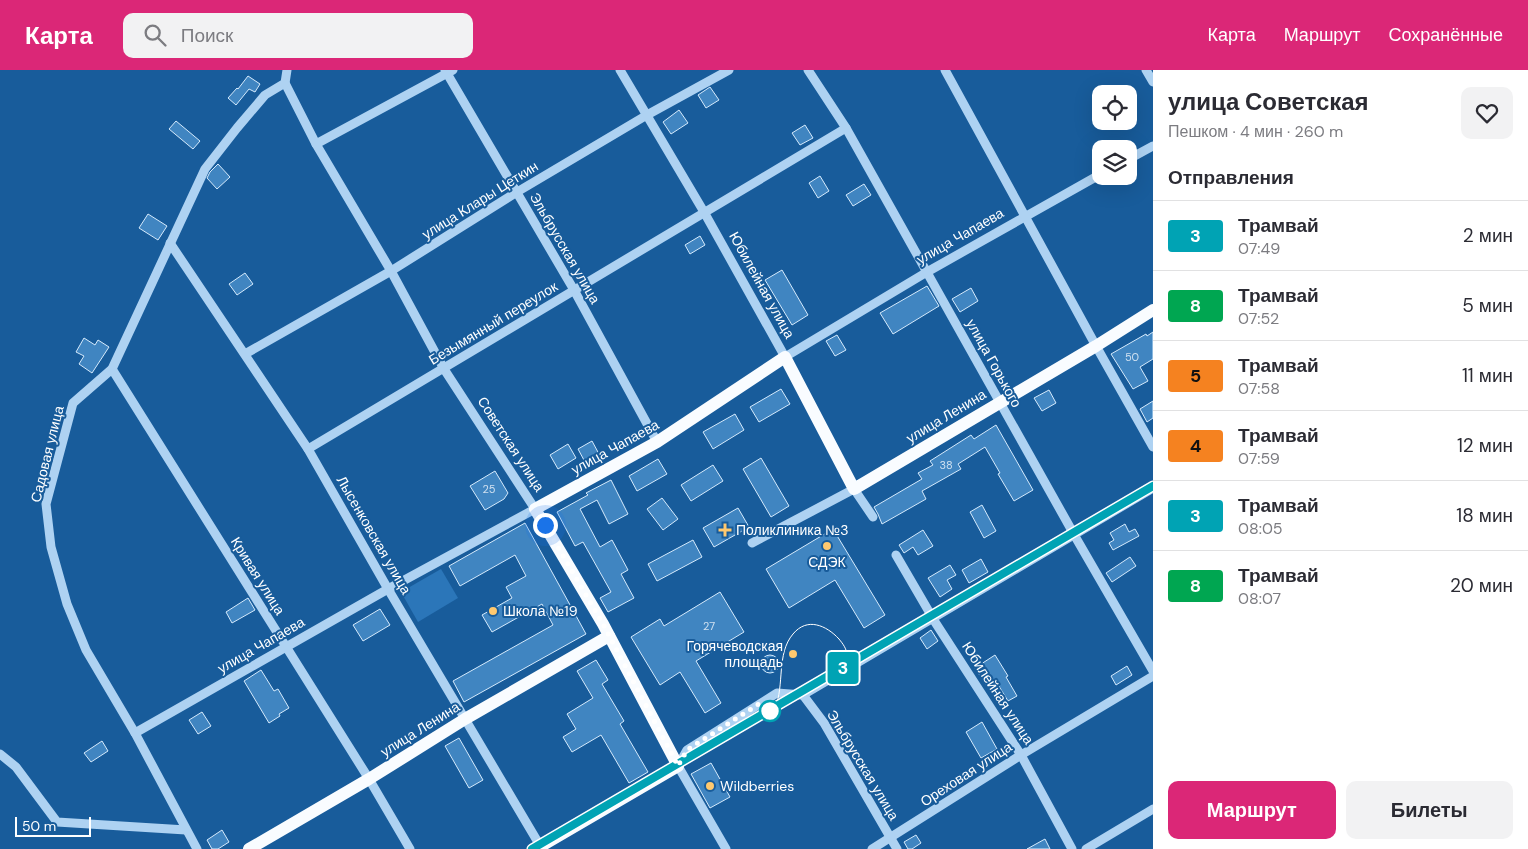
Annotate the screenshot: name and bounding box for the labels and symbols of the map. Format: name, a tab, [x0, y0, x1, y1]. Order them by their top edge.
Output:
street label: улица Клары Цеткин	[419, 157, 541, 243]
street label: Эльбрусская улица	[526, 189, 604, 307]
street label: улица Чапаева	[913, 204, 1007, 268]
street label: Юбилейная улица	[725, 229, 799, 342]
street label: Безымянный переулок	[425, 277, 561, 369]
street label: улица Горького	[962, 316, 1026, 411]
house number: 50	[1125, 350, 1139, 364]
street label: улица Ленина	[903, 385, 989, 447]
street label: Советская улица	[474, 393, 549, 495]
street label: Садовая улица	[26, 404, 68, 504]
street label: улица Чапаева	[568, 415, 662, 479]
house number: 38	[939, 458, 953, 472]
street label: Лысенковская улица	[333, 472, 415, 598]
house number: 25	[482, 482, 496, 496]
your location	[533, 513, 558, 538]
place label: Поликлиника №3	[736, 521, 849, 539]
marker: Поликлиника №3	[718, 523, 732, 537]
street label: Кривая улица	[227, 534, 289, 619]
marker: СДЭК	[821, 540, 833, 552]
place label: СДЭК	[808, 553, 847, 571]
place label: Школа №19	[503, 602, 578, 620]
marker: Школа №19	[487, 605, 499, 617]
street label: улица Чапаева	[214, 613, 308, 677]
house number: 27	[703, 619, 715, 633]
place label: Горячеводская площадь	[687, 637, 783, 671]
street label: Юбилейная улица	[958, 638, 1038, 748]
marker: Горячеводская площадь	[787, 648, 799, 660]
line badge: 3	[827, 652, 859, 684]
street label: улица Ленина	[377, 697, 463, 761]
unlabelled marker	[759, 700, 781, 722]
street label: Эльбрусская улица	[823, 707, 903, 824]
street label: Ореховая улица	[917, 738, 1015, 810]
place label: Wildberries	[720, 777, 794, 795]
marker: Wildberries	[704, 780, 716, 792]
scale bar	[15, 814, 91, 837]

